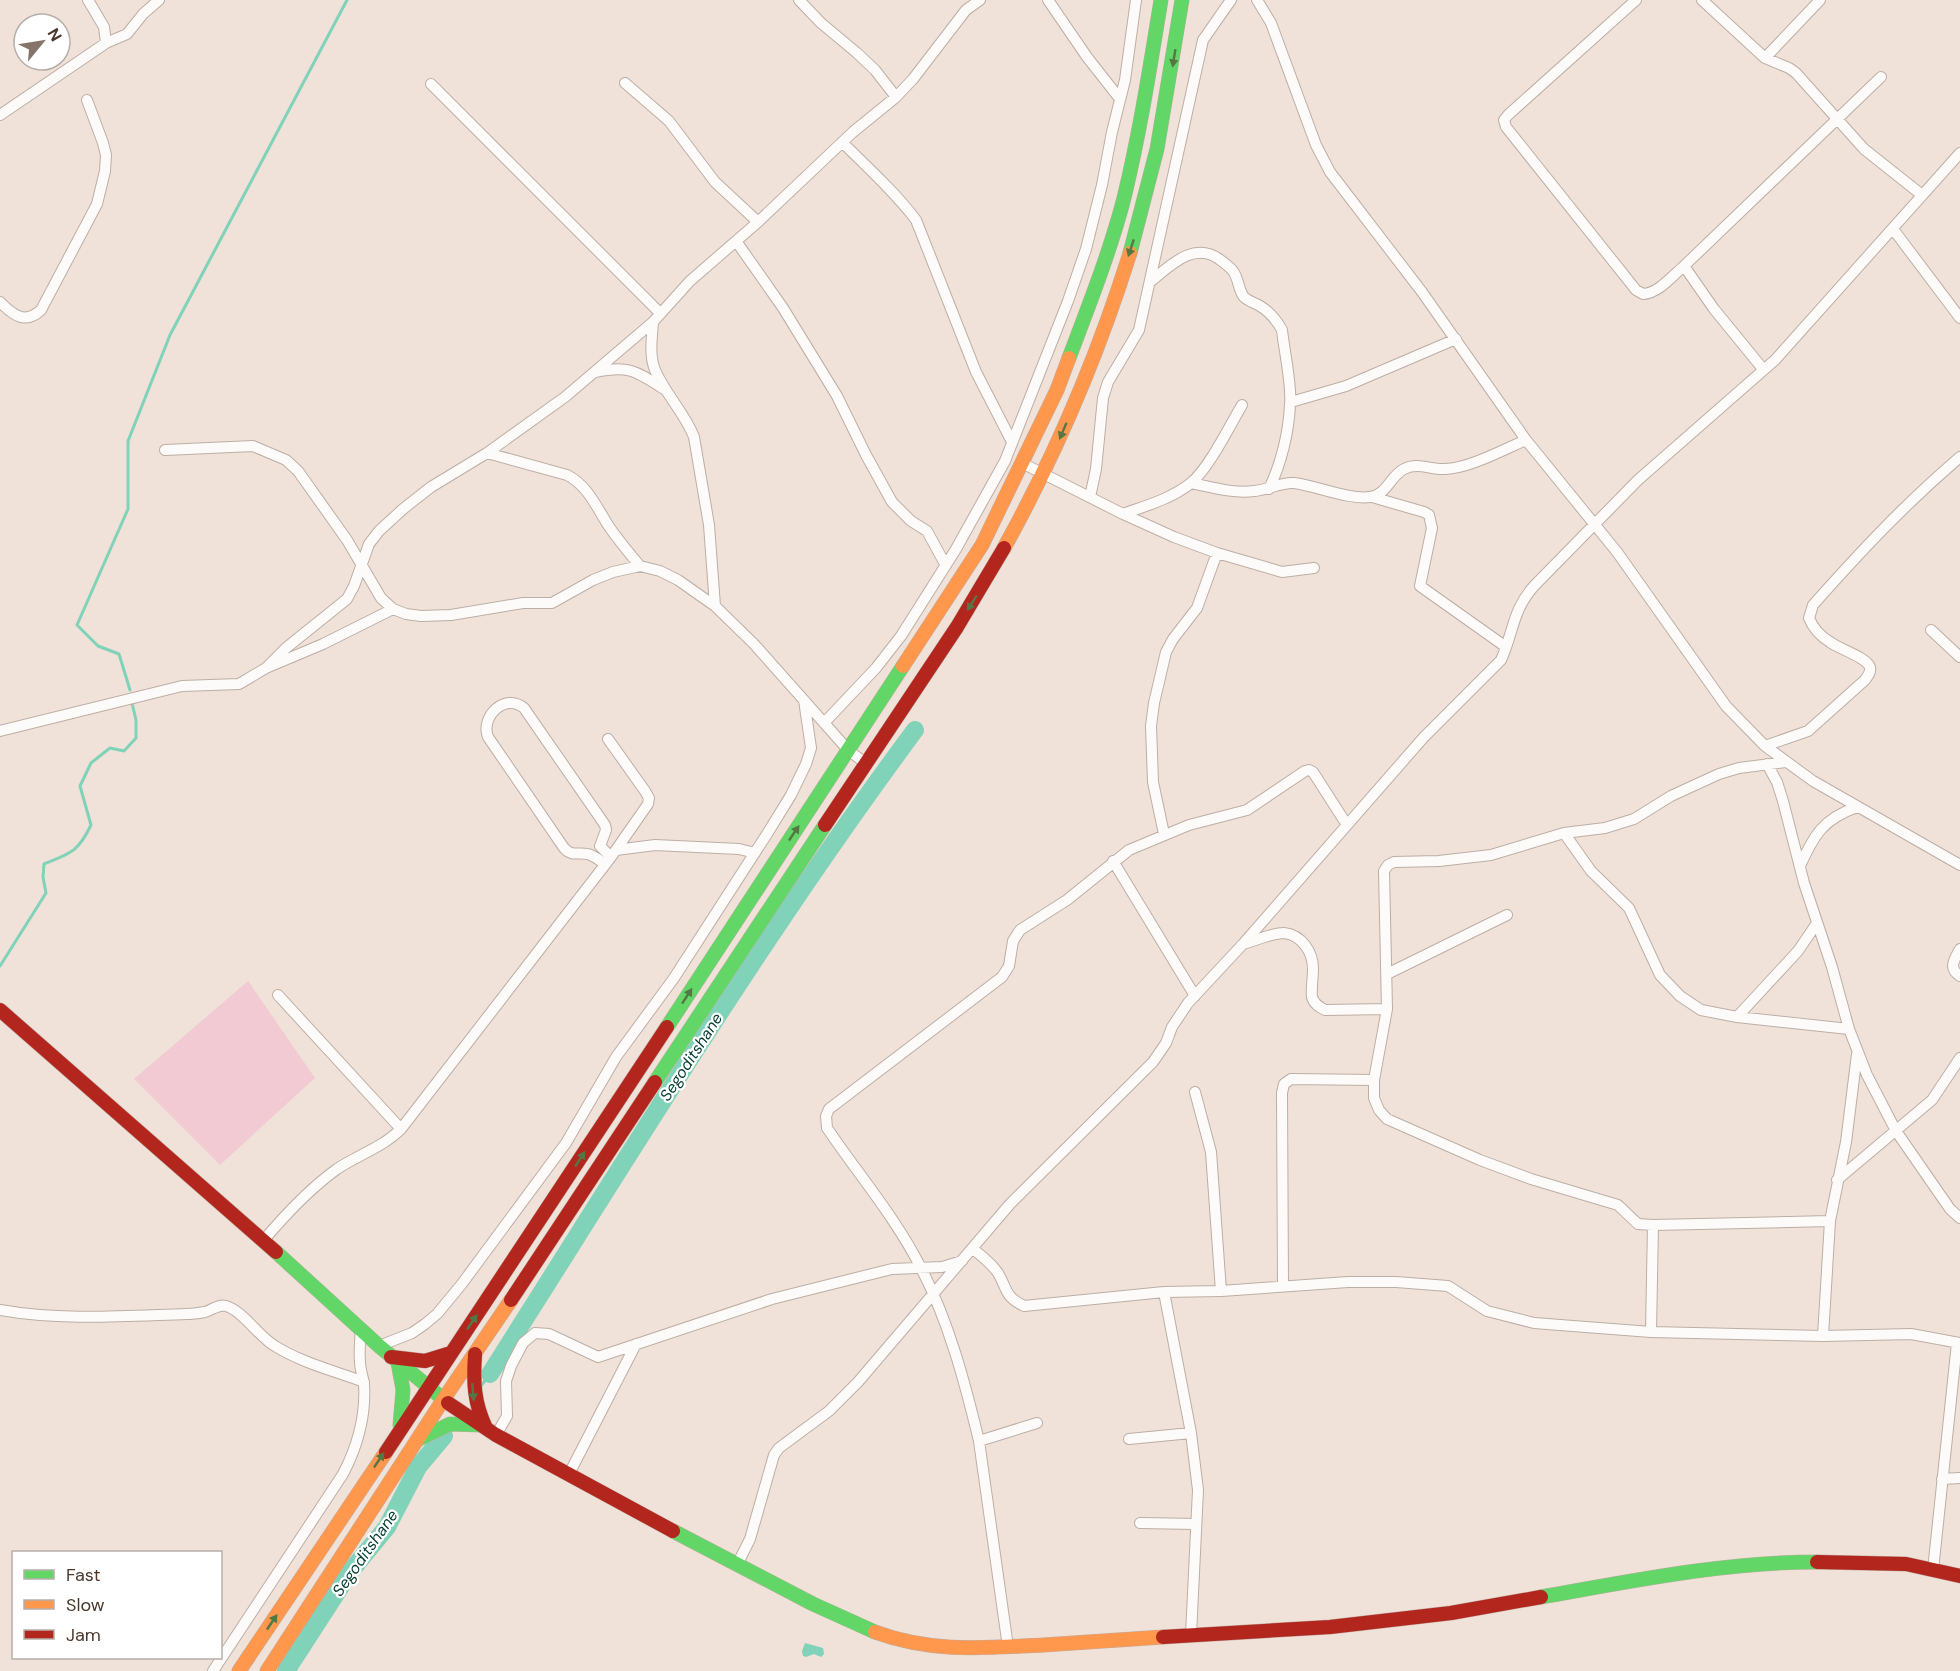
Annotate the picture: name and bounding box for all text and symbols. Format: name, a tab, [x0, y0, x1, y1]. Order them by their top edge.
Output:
north arrow	[12, 12, 72, 72]
text: N	[43, 24, 67, 45]
one-way arrow	[1169, 48, 1178, 67]
one-way arrow	[1126, 239, 1135, 257]
one-way arrow	[1058, 422, 1068, 440]
one-way arrow	[967, 595, 978, 611]
one-way arrow	[788, 825, 799, 841]
one-way arrow	[681, 988, 692, 1004]
water label: Segoditshane	[655, 1009, 727, 1105]
one-way arrow	[575, 1151, 586, 1168]
one-way arrow	[467, 1313, 478, 1330]
one-way arrow	[468, 1383, 478, 1402]
one-way arrow	[373, 1452, 385, 1468]
water label: Segoditshane	[327, 1506, 403, 1600]
legend	[12, 1551, 222, 1659]
text: Fast	[66, 1563, 101, 1587]
text: Slow	[66, 1593, 105, 1617]
one-way arrow	[266, 1614, 277, 1630]
text: Jam	[66, 1623, 101, 1647]

